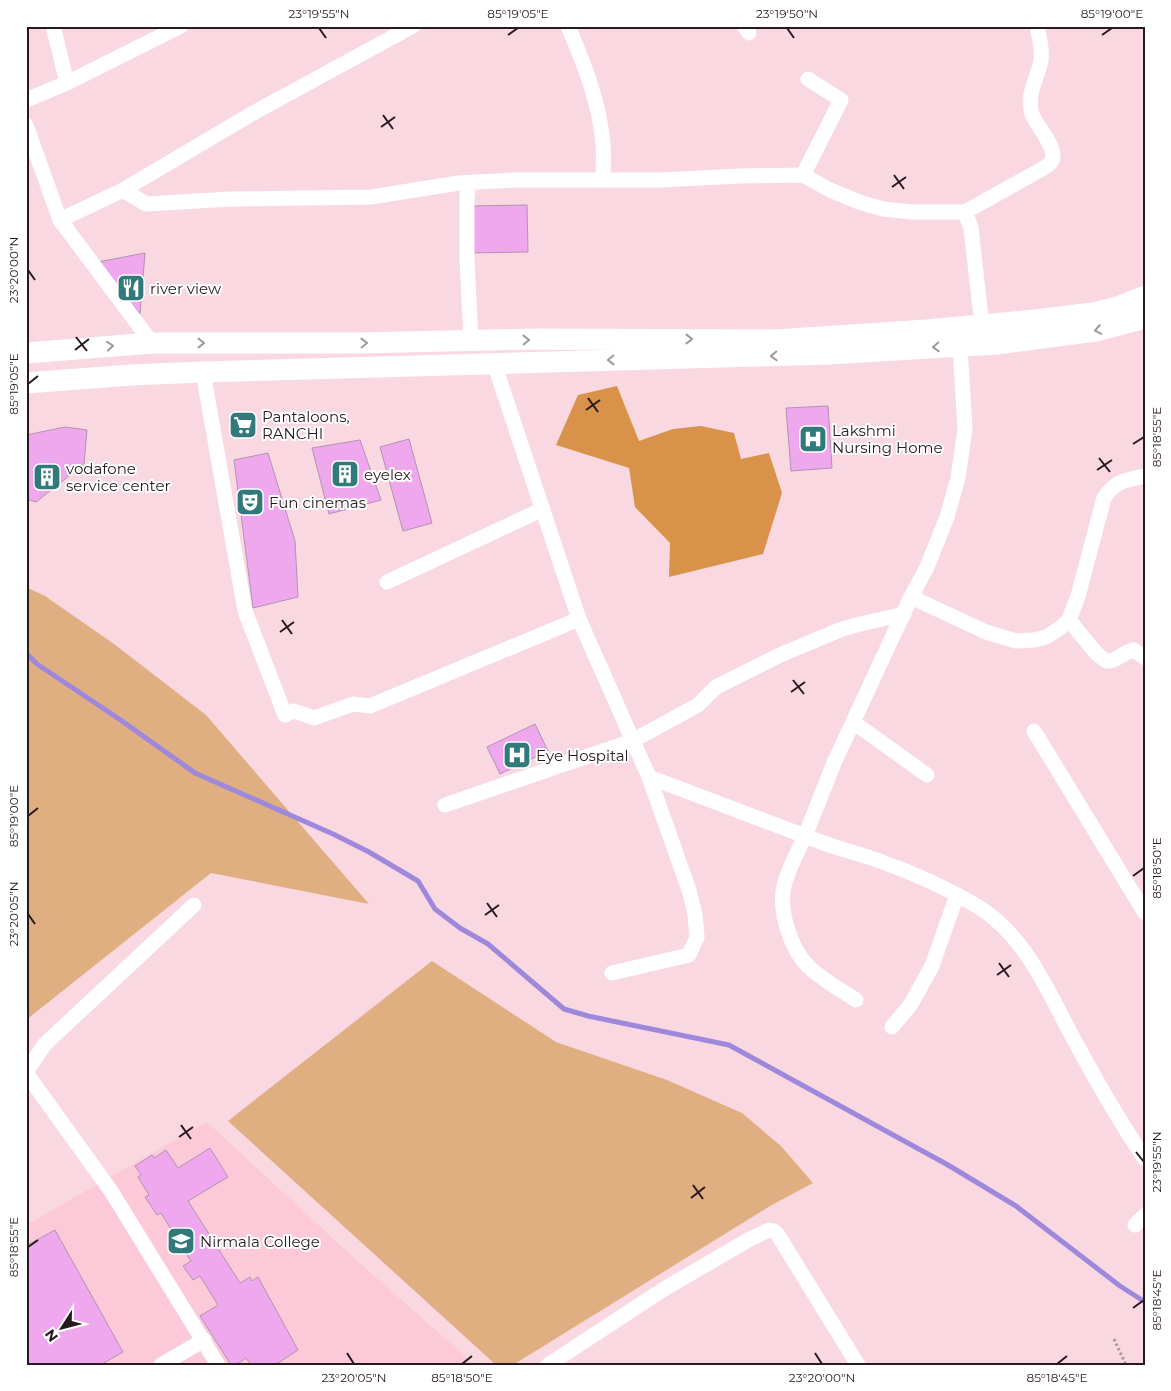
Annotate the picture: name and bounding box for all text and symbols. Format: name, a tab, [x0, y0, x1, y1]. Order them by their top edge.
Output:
text: 23°19'55"N	[289, 6, 349, 21]
text: 85°19'05"E	[487, 6, 549, 21]
text: 23°19'50"N	[756, 6, 818, 21]
text: 85°19'00"E	[1081, 6, 1143, 21]
text: 23°20'00"N	[6, 237, 21, 303]
restaurant icon: river view	[116, 273, 146, 303]
place label: river view	[150, 279, 222, 298]
one-way arrow	[1093, 325, 1102, 335]
one-way arrow	[522, 334, 530, 345]
one-way arrow	[685, 334, 693, 344]
one-way arrow	[360, 337, 368, 348]
one-way arrow	[198, 338, 205, 348]
one-way arrow	[106, 341, 114, 352]
one-way arrow	[932, 342, 940, 353]
one-way arrow	[770, 351, 778, 362]
text: 85°19'05"E	[6, 353, 21, 415]
one-way arrow	[607, 355, 615, 366]
place label: Pantaloons, RANCHI	[262, 407, 350, 443]
text: 85°18'55"E	[1149, 407, 1164, 467]
supermarket icon: Pantaloons, RANCHI	[228, 410, 258, 440]
place label: Lakshmi Nursing Home	[832, 421, 943, 457]
hospital icon: Lakshmi Nursing Home	[798, 424, 828, 454]
place label: vodafone service center	[66, 459, 170, 495]
building icon: eyelex	[330, 459, 360, 489]
building icon: vodafone service center	[32, 462, 62, 492]
place label: eyelex	[364, 465, 411, 484]
theatre icon: Fun cinemas	[235, 487, 265, 517]
place label: Fun cinemas	[269, 493, 366, 512]
hospital icon: Eye Hospital	[502, 740, 532, 770]
place label: Eye Hospital	[536, 746, 629, 765]
text: 85°19'00"E	[6, 785, 21, 847]
text: 85°18'50"E	[1149, 837, 1164, 899]
text: 23°20'05"N	[6, 881, 21, 947]
text: 23°19'55"N	[1149, 1132, 1164, 1192]
text: 85°18'55"E	[6, 1217, 21, 1277]
school or university icon: Nirmala College	[166, 1226, 196, 1256]
place label: Nirmala College	[200, 1232, 320, 1251]
text: 85°18'45"E	[1149, 1270, 1164, 1330]
north arrow	[38, 1304, 88, 1354]
text: N	[41, 1326, 62, 1346]
text: 23°20'05"N	[321, 1370, 387, 1385]
text: 85°18'50"E	[431, 1370, 493, 1385]
text: 23°20'00"N	[789, 1370, 855, 1385]
text: 85°18'45"E	[1027, 1370, 1087, 1385]

